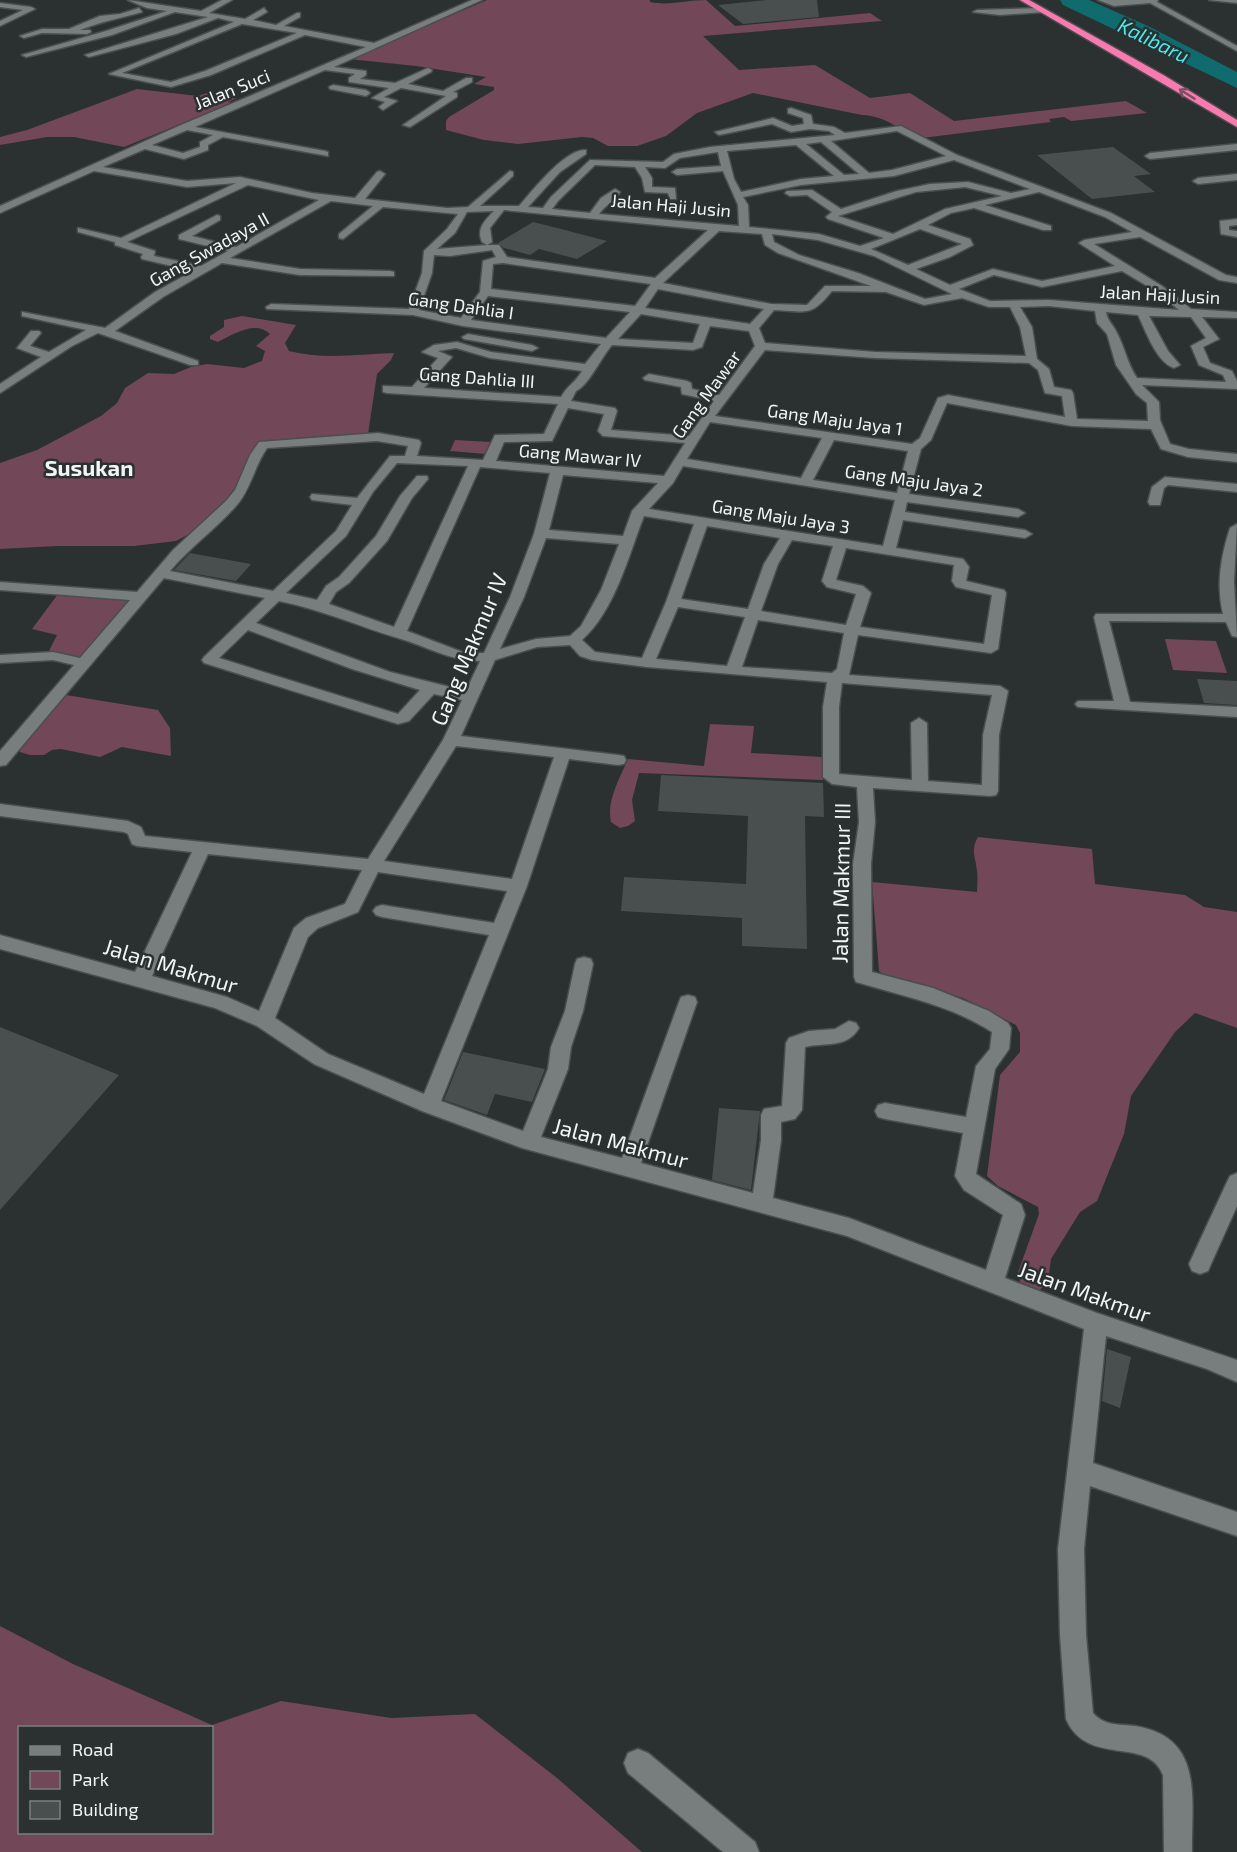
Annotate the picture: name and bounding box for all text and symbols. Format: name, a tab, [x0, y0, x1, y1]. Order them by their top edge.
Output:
water label: Kalibaru	[1115, 13, 1193, 67]
street label: Jalan Suci	[191, 64, 273, 114]
one-way arrow	[1179, 87, 1196, 99]
street label: Jalan Haji Jusin	[610, 189, 732, 221]
street label: Gang Swadaya II	[145, 207, 273, 291]
street label: Jalan Haji Jusin	[1099, 280, 1221, 308]
street label: Gang Dahlia I	[407, 287, 515, 323]
street label: Gang Mawar	[667, 346, 745, 442]
street label: Gang Dahlia III	[418, 362, 536, 392]
street label: Gang Maju Jaya 1	[766, 399, 904, 439]
street label: Gang Mawar IV	[518, 439, 642, 471]
district label: Susukan	[45, 454, 133, 480]
street label: Gang Maju Jaya 2	[844, 459, 984, 501]
street label: Gang Maju Jaya 3	[711, 494, 851, 538]
street label: Gang Makmur IV	[424, 568, 512, 729]
street label: Jalan Makmur III	[826, 802, 854, 964]
street label: Jalan Makmur	[101, 932, 241, 998]
street label: Jalan Makmur	[550, 1111, 692, 1173]
street label: Jalan Makmur	[1015, 1255, 1155, 1327]
legend	[18, 1726, 213, 1834]
text: Road	[72, 1738, 113, 1760]
text: Park	[72, 1768, 109, 1790]
text: Building	[72, 1798, 139, 1820]

